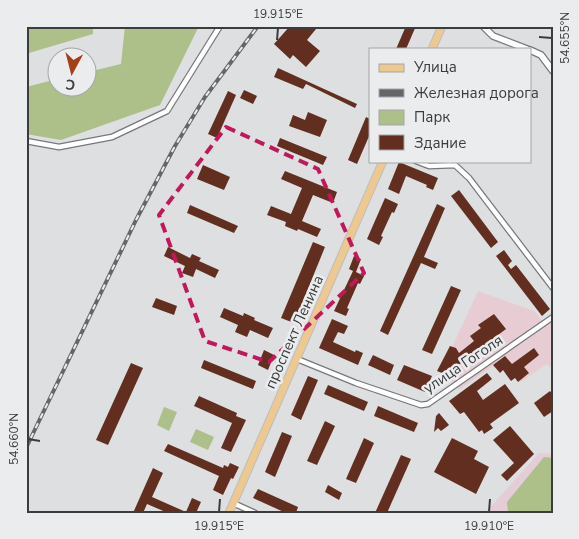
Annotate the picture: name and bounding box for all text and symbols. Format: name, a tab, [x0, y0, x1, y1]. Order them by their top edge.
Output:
text: 19.915°E	[253, 6, 303, 22]
text: 54.655°N	[557, 12, 573, 64]
north arrow	[48, 48, 98, 98]
legend	[369, 48, 532, 162]
text: Улица	[413, 57, 457, 77]
text: С	[64, 74, 76, 94]
text: Железная дорога	[414, 83, 539, 103]
text: Парк	[414, 107, 450, 127]
text: Здание	[414, 133, 466, 153]
street label: проспект Ленина	[260, 272, 328, 392]
street label: улица Гоголя	[419, 330, 507, 398]
text: 54.660°N	[6, 413, 22, 465]
text: 19.915°E	[194, 518, 244, 534]
text: 19.910°E	[464, 518, 514, 534]

